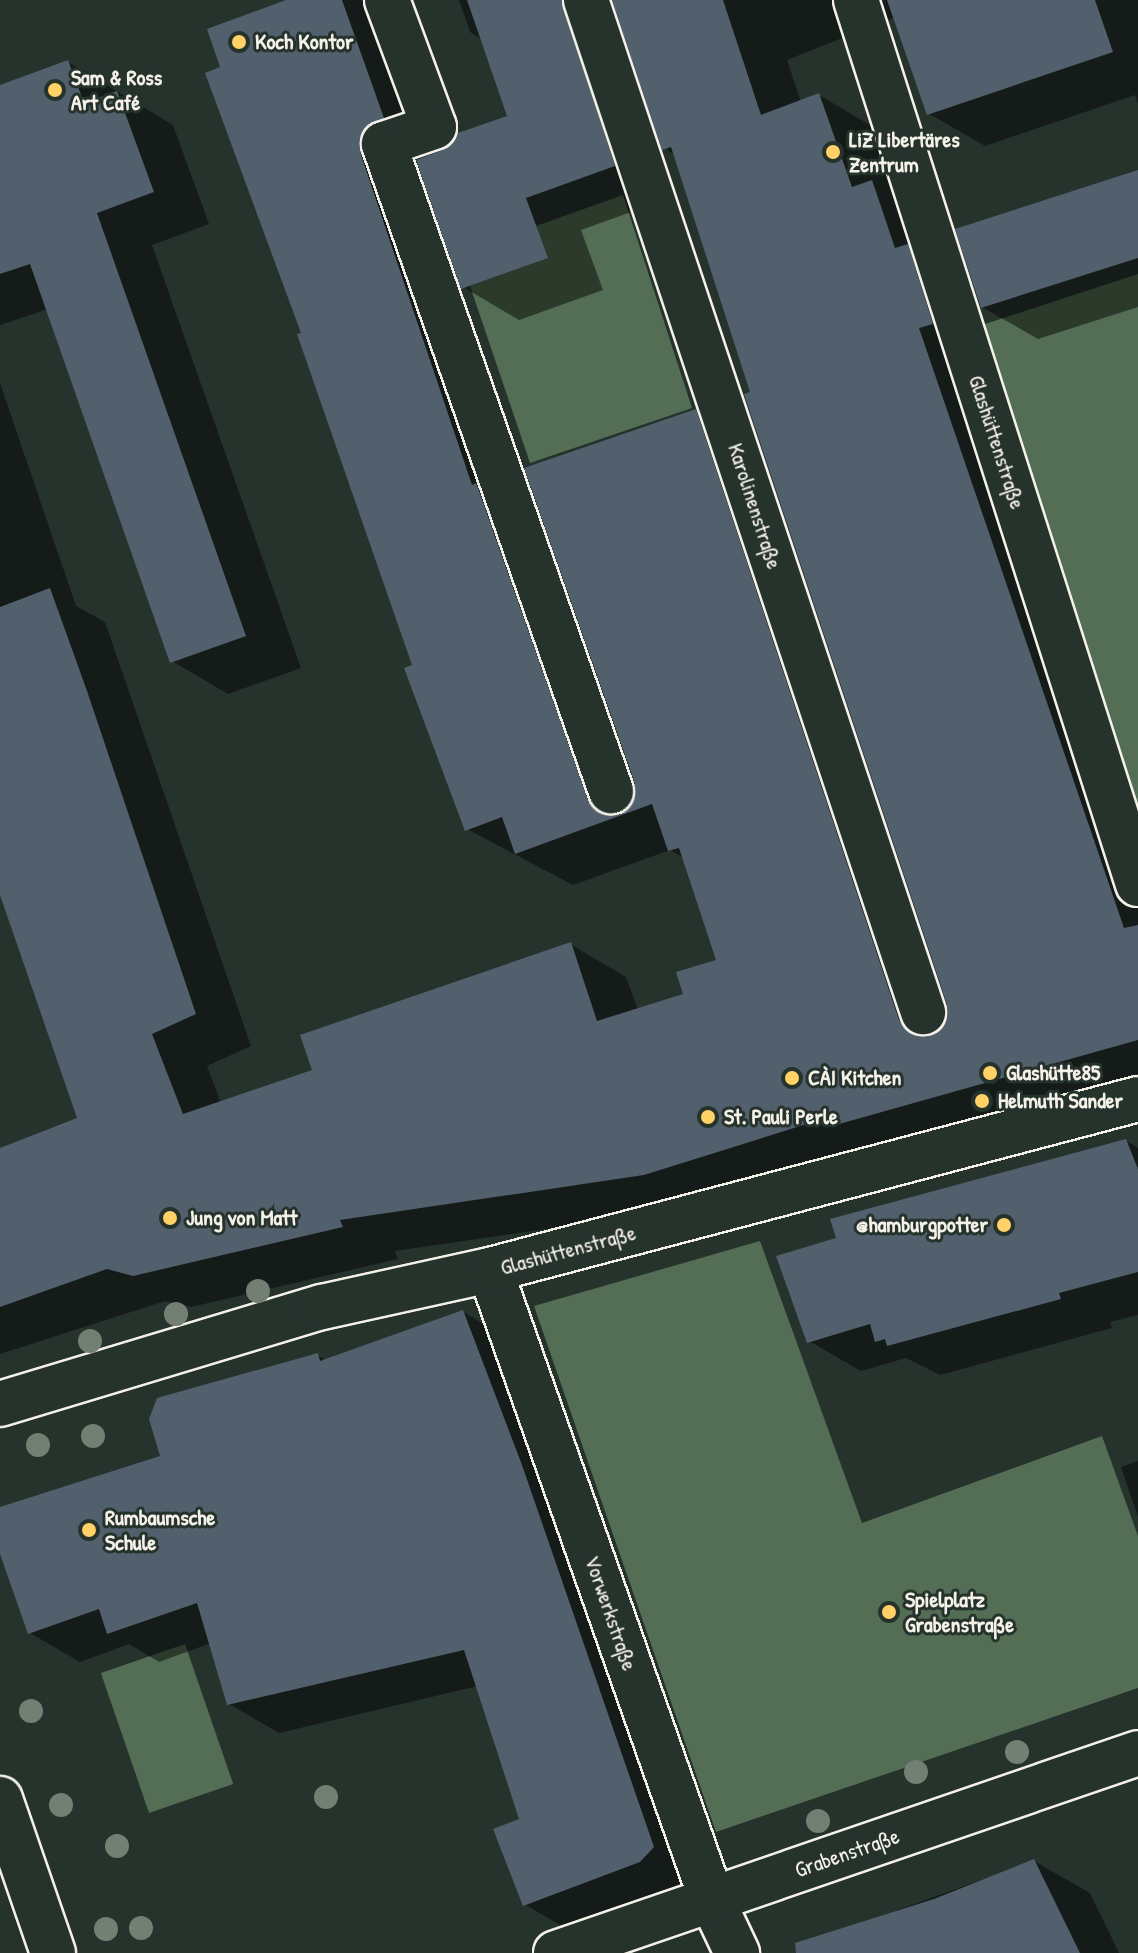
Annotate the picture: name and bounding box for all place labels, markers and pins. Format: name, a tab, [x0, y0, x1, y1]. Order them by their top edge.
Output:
place label: Koch Kontor	[255, 29, 353, 55]
marker: Koch Kontor	[230, 33, 248, 51]
place label: Sam & Ross Art Café	[71, 64, 162, 116]
marker: Sam & Ross Art Café	[46, 81, 64, 99]
place label: LiZ Libertäres Zentrum	[849, 126, 960, 178]
marker: LiZ Libertäres Zentrum	[824, 143, 842, 161]
place label: Glashütte85	[1006, 1060, 1100, 1086]
marker: Glashütte85	[981, 1064, 999, 1082]
place label: CÀI Kitchen	[808, 1065, 901, 1091]
marker: CÀI Kitchen	[783, 1069, 801, 1087]
place label: Helmuth Sander	[998, 1088, 1123, 1114]
marker: Helmuth Sander	[973, 1092, 991, 1110]
place label: St. Pauli Perle	[724, 1104, 838, 1130]
marker: St. Pauli Perle	[699, 1108, 717, 1126]
place label: Jung von Matt	[186, 1205, 297, 1231]
marker: Jung von Matt	[161, 1209, 179, 1227]
place label: @hamburgpotter	[856, 1212, 988, 1238]
marker: @hamburgpotter	[995, 1216, 1013, 1234]
place label: Rumbaumsche Schule	[105, 1504, 215, 1556]
marker: Rumbaumsche Schule	[80, 1521, 98, 1539]
place label: Spielplatz Grabenstraße	[905, 1586, 1014, 1638]
marker: Spielplatz Grabenstraße	[880, 1603, 898, 1621]

